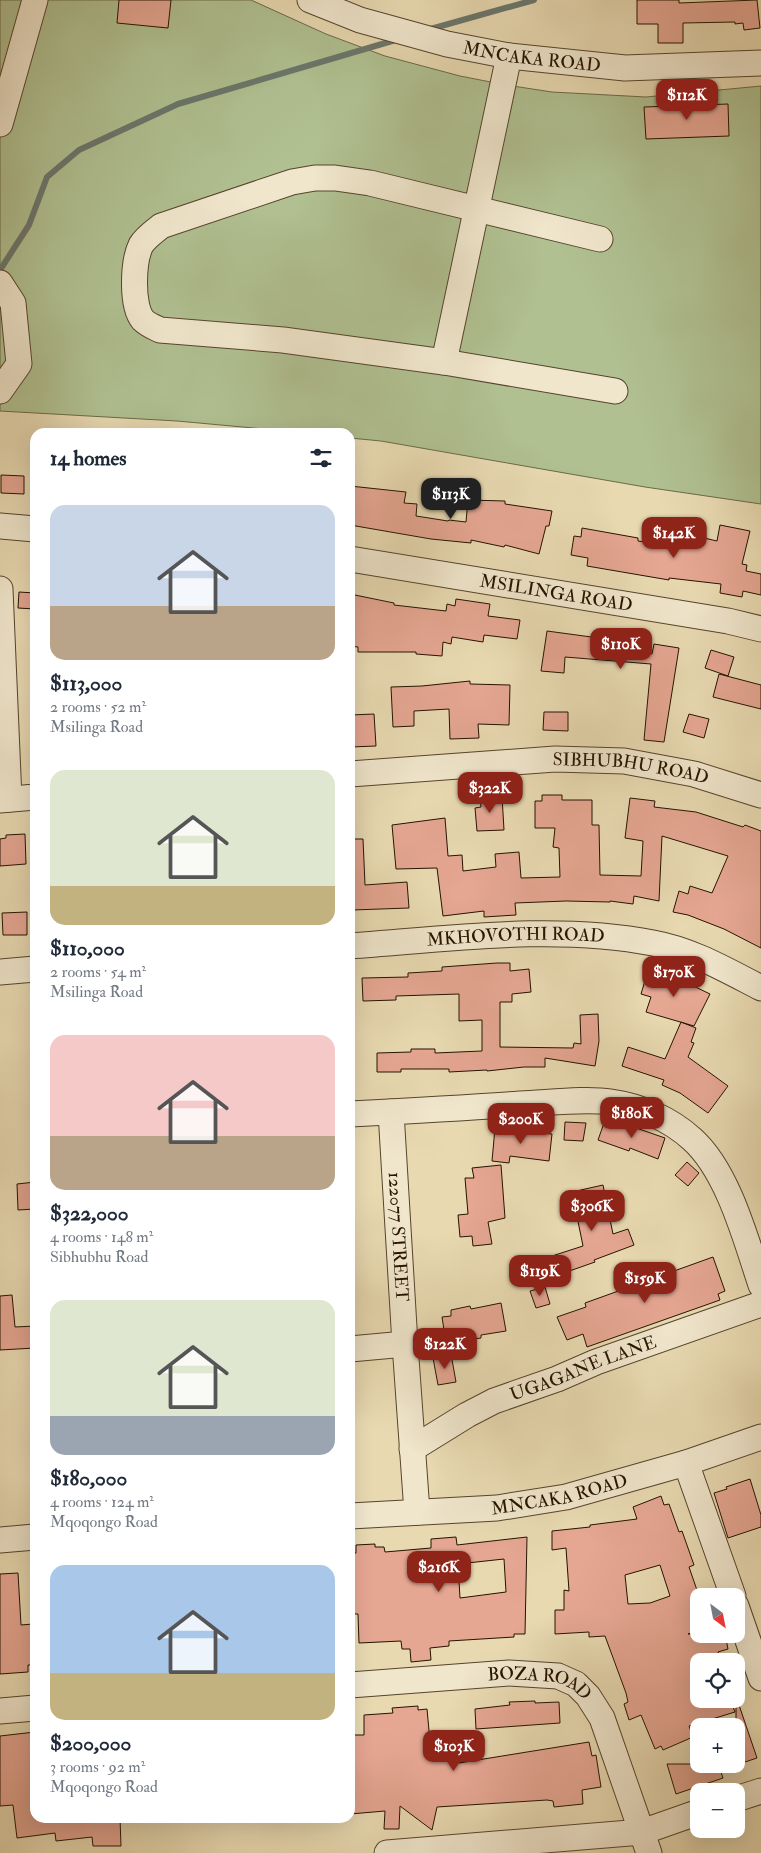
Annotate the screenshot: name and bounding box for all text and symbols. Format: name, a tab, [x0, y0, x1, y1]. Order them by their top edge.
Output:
street label: MNCAKA ROAD	[461, 36, 602, 77]
pin: $112K	[652, 78, 722, 121]
text: $112K	[667, 85, 707, 105]
icon: filters	[307, 444, 335, 472]
text: 14 homes	[50, 445, 127, 472]
pin: $113K	[416, 478, 486, 520]
text: $113K	[432, 484, 470, 504]
pin: $142K	[639, 516, 709, 559]
text: $142K	[653, 523, 695, 543]
icon: home	[148, 537, 238, 627]
street label: MSILINGA ROAD	[478, 569, 634, 617]
pin: $110K	[586, 628, 656, 670]
text: $110K	[601, 634, 641, 654]
text: $113,000	[50, 670, 122, 697]
text: 2 rooms · 52 m²	[50, 697, 146, 717]
text: Msilinga Road	[50, 717, 143, 737]
street label: SIBHUBHU ROAD	[552, 748, 712, 790]
pin: $322K	[455, 772, 525, 814]
text: $322K	[469, 778, 511, 798]
icon: home	[148, 802, 238, 892]
street label: MKHOVOTHI ROAD	[426, 923, 605, 952]
text: $110,000	[50, 935, 125, 962]
pin: $170K	[639, 956, 709, 998]
text: 2 rooms · 54 m²	[50, 962, 146, 982]
text: $170K	[653, 962, 695, 982]
text: Msilinga Road	[50, 982, 143, 1002]
icon: home	[148, 1067, 238, 1157]
pin: $180K	[597, 1096, 667, 1139]
pin: $200K	[486, 1102, 556, 1145]
text: $180K	[611, 1103, 653, 1123]
text: $200K	[499, 1109, 543, 1129]
street label: 122077 STREET	[383, 1171, 413, 1303]
pin: $306K	[557, 1190, 627, 1232]
text: $306K	[571, 1196, 613, 1216]
text: $322,000	[50, 1200, 129, 1227]
text: 4 rooms · 148 m²	[50, 1227, 153, 1247]
text: Sibhubhu Road	[50, 1247, 148, 1267]
pin: $119K	[505, 1254, 575, 1297]
text: $119K	[520, 1261, 560, 1281]
pin: $159K	[610, 1262, 680, 1304]
text: $159K	[624, 1268, 666, 1288]
pin: $122K	[410, 1328, 480, 1370]
street label: UGAGANE LANE	[507, 1331, 659, 1407]
icon: home	[148, 1332, 238, 1422]
text: $122K	[424, 1334, 466, 1354]
text: $180,000	[50, 1465, 127, 1492]
street label: MNCAKA ROAD	[490, 1469, 630, 1521]
text: 4 rooms · 124 m²	[50, 1492, 154, 1512]
text: Mqoqongo Road	[50, 1512, 158, 1532]
pin: $216K	[404, 1550, 474, 1593]
text: $216K	[418, 1557, 460, 1577]
north arrow	[690, 1588, 745, 1642]
map controls	[690, 1588, 745, 1838]
icon: home	[148, 1597, 238, 1687]
button: locate	[690, 1653, 745, 1708]
street label: BOZA ROAD	[487, 1662, 596, 1705]
button: +	[690, 1718, 745, 1773]
text: $200,000	[50, 1730, 131, 1757]
pin: $103K	[419, 1730, 489, 1772]
text: $103K	[434, 1736, 474, 1756]
text: 3 rooms · 92 m²	[50, 1757, 145, 1777]
text: Mqoqongo Road	[50, 1777, 158, 1797]
button: −	[690, 1783, 745, 1838]

